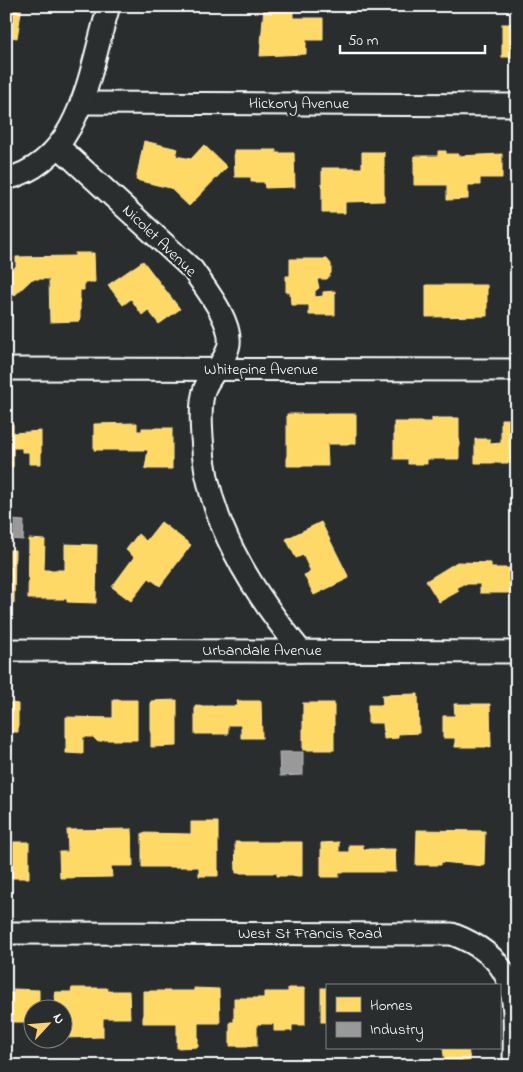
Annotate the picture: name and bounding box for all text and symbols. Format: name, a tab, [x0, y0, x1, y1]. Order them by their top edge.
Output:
scale bar	[340, 22, 486, 54]
text: 50 m	[348, 30, 379, 52]
street label: Hickory Avenue	[249, 92, 350, 116]
street label: Nicolet Avenue	[116, 199, 202, 283]
street label: Whitepine Avenue	[204, 358, 319, 382]
street label: Urbandale Avenue	[202, 639, 323, 663]
street label: West St Francis Road	[238, 922, 382, 946]
legend	[326, 984, 500, 1050]
text: Homes	[370, 995, 413, 1017]
north arrow	[22, 1000, 72, 1050]
text: N	[47, 1010, 70, 1028]
text: Industry	[370, 1019, 424, 1042]

